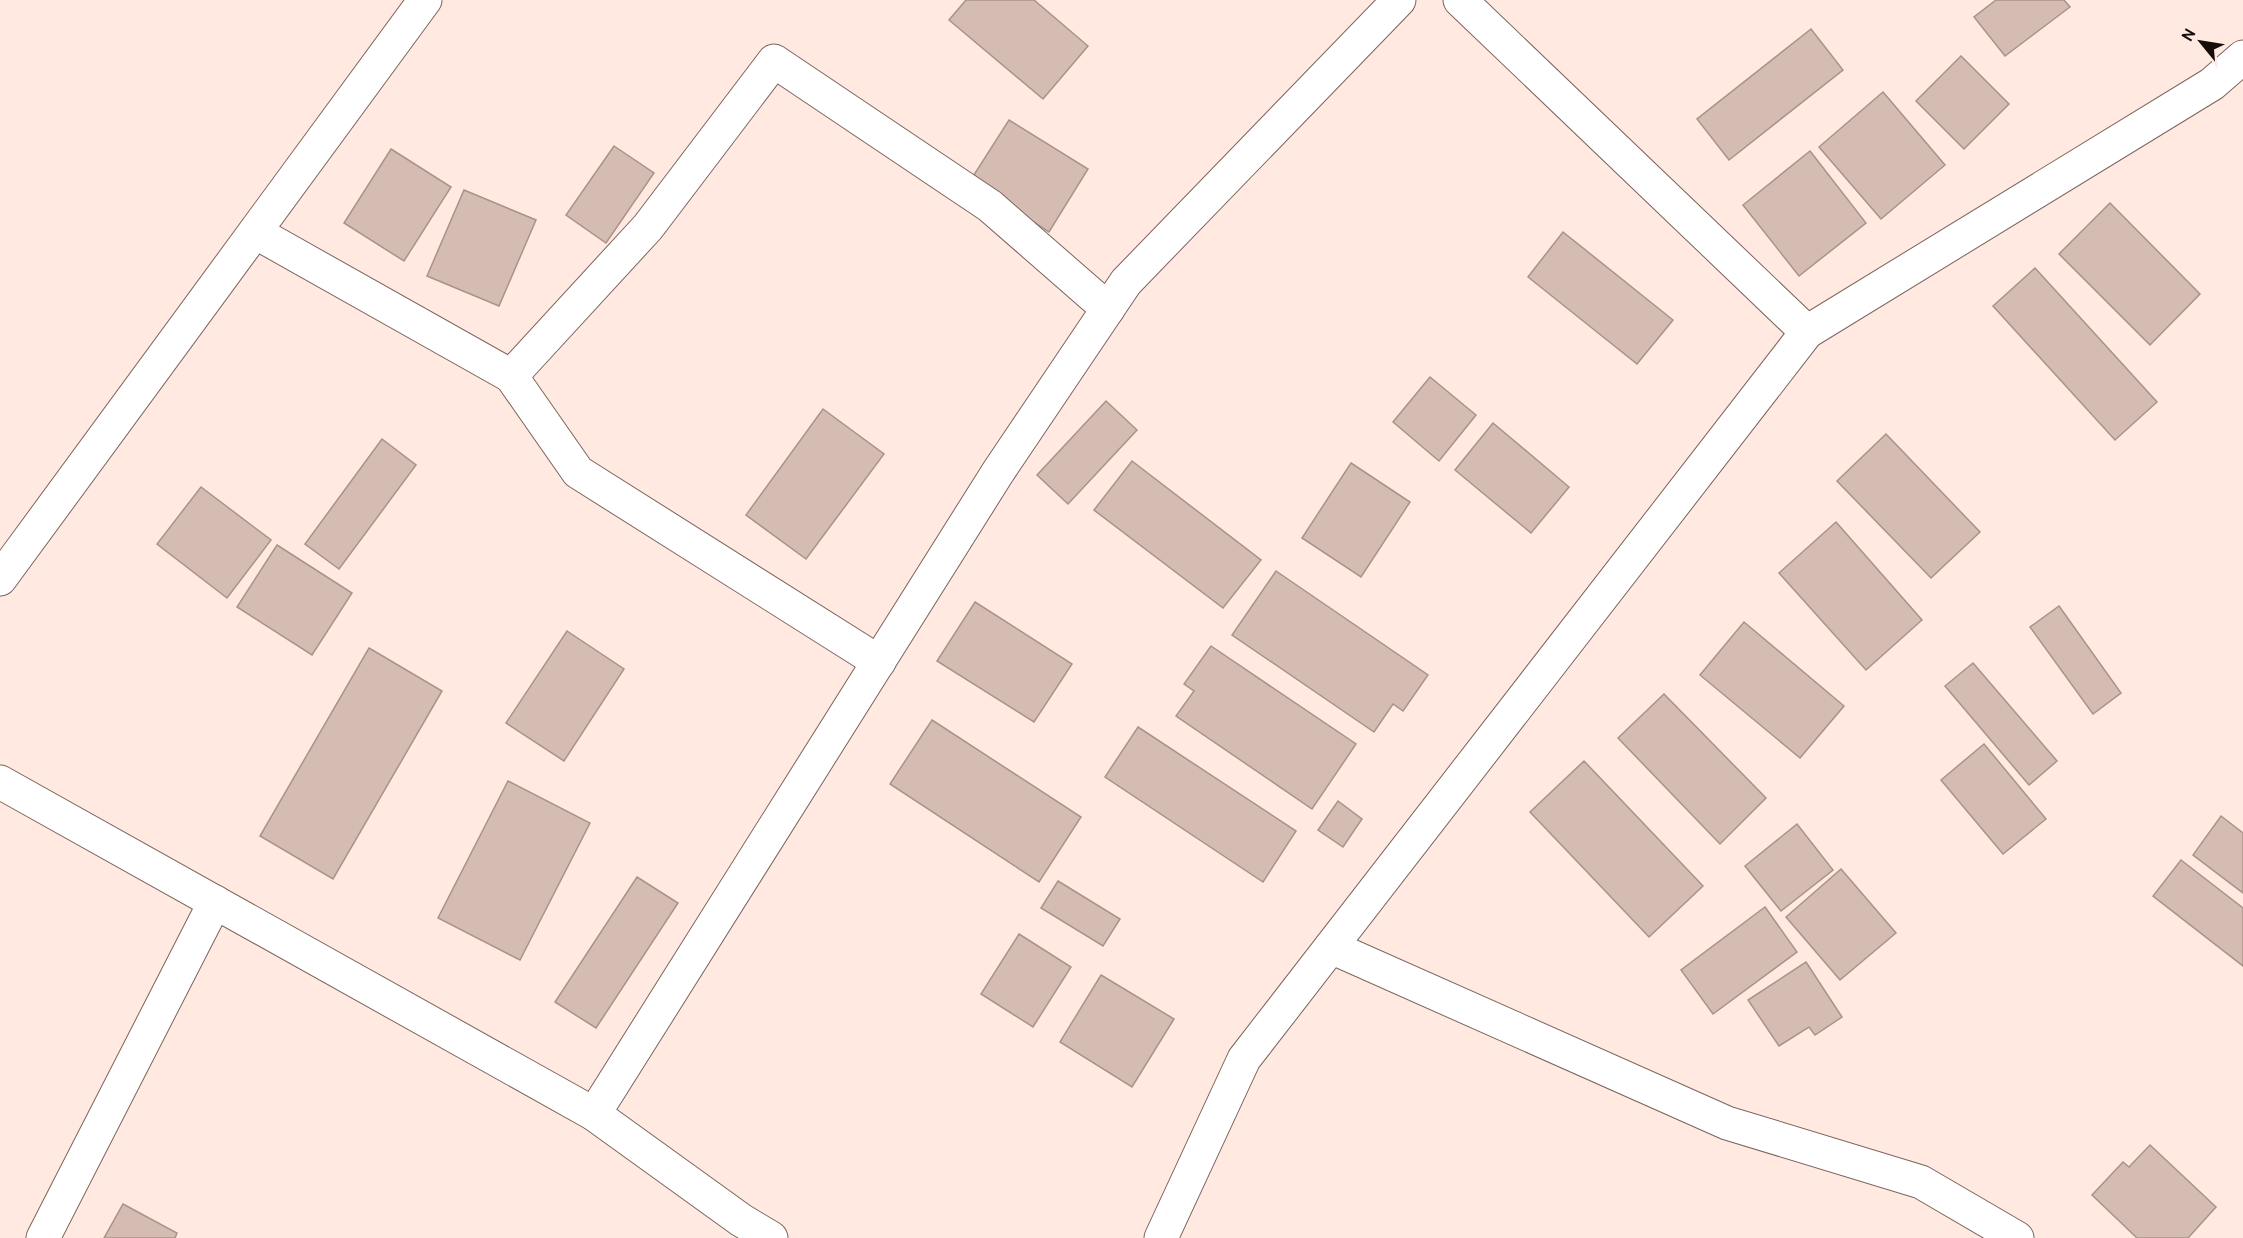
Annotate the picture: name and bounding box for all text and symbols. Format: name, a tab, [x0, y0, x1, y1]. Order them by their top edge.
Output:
north arrow	[2171, 12, 2231, 72]
text: N	[2177, 25, 2199, 44]

